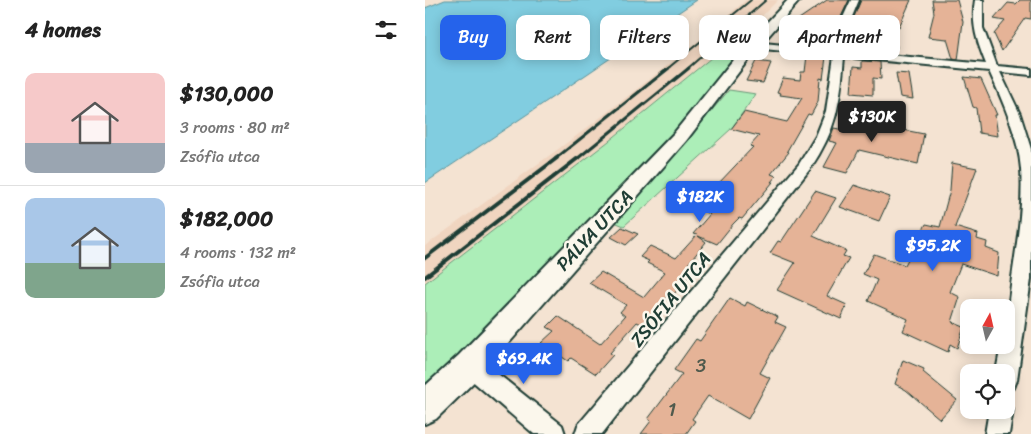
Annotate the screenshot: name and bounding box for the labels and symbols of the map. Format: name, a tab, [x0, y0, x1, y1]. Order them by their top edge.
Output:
pin: $130K	[837, 100, 907, 143]
pin: $182K	[665, 180, 735, 223]
street label: PÁLYA UTCA	[548, 182, 641, 279]
pin: $95.2K	[892, 230, 974, 272]
street label: ZSÓFIA UTCA	[621, 244, 720, 355]
north arrow	[960, 299, 1015, 354]
pin: $69.4K	[483, 342, 565, 385]
house number: 3	[696, 349, 707, 382]
house number: 1	[668, 393, 676, 426]

